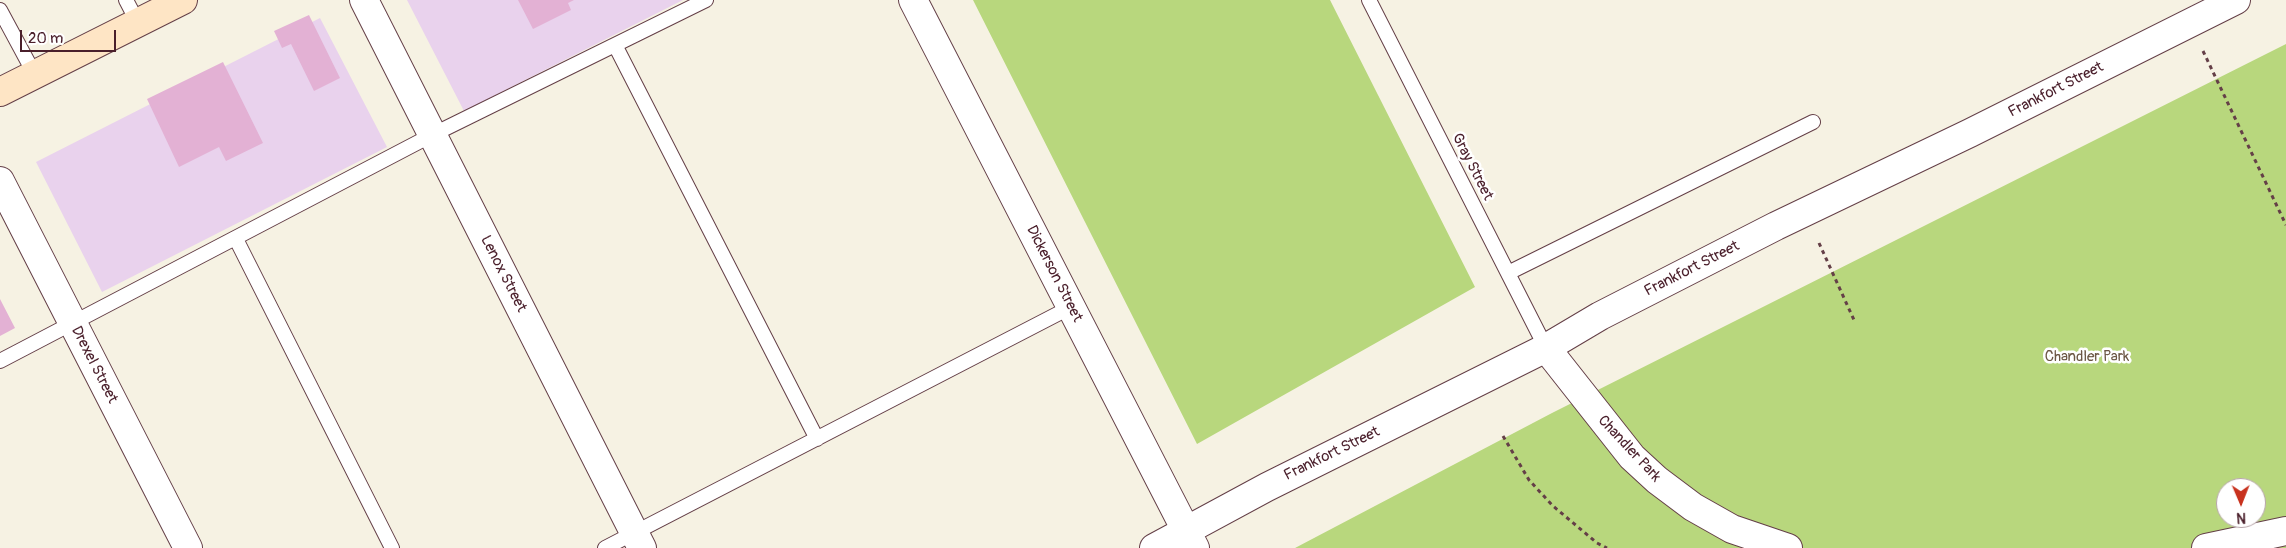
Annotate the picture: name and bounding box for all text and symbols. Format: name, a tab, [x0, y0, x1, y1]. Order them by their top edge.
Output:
scale bar	[22, 20, 119, 52]
text: 20 m	[28, 29, 63, 48]
street label: Frankfort Street	[2005, 58, 2107, 122]
street label: Gray Street	[1447, 131, 1497, 203]
street label: Dickerson Street	[1022, 223, 1086, 325]
street label: Lenox Street	[476, 233, 530, 315]
street label: Frankfort Street	[1641, 237, 1743, 301]
street label: Drexel Street	[67, 323, 121, 407]
park label: Chandler Park	[2045, 348, 2129, 366]
street label: Chandler Park	[1594, 412, 1664, 486]
street label: Frankfort Street	[1281, 423, 1383, 485]
north arrow	[2216, 478, 2266, 528]
text: N	[2236, 509, 2246, 526]

